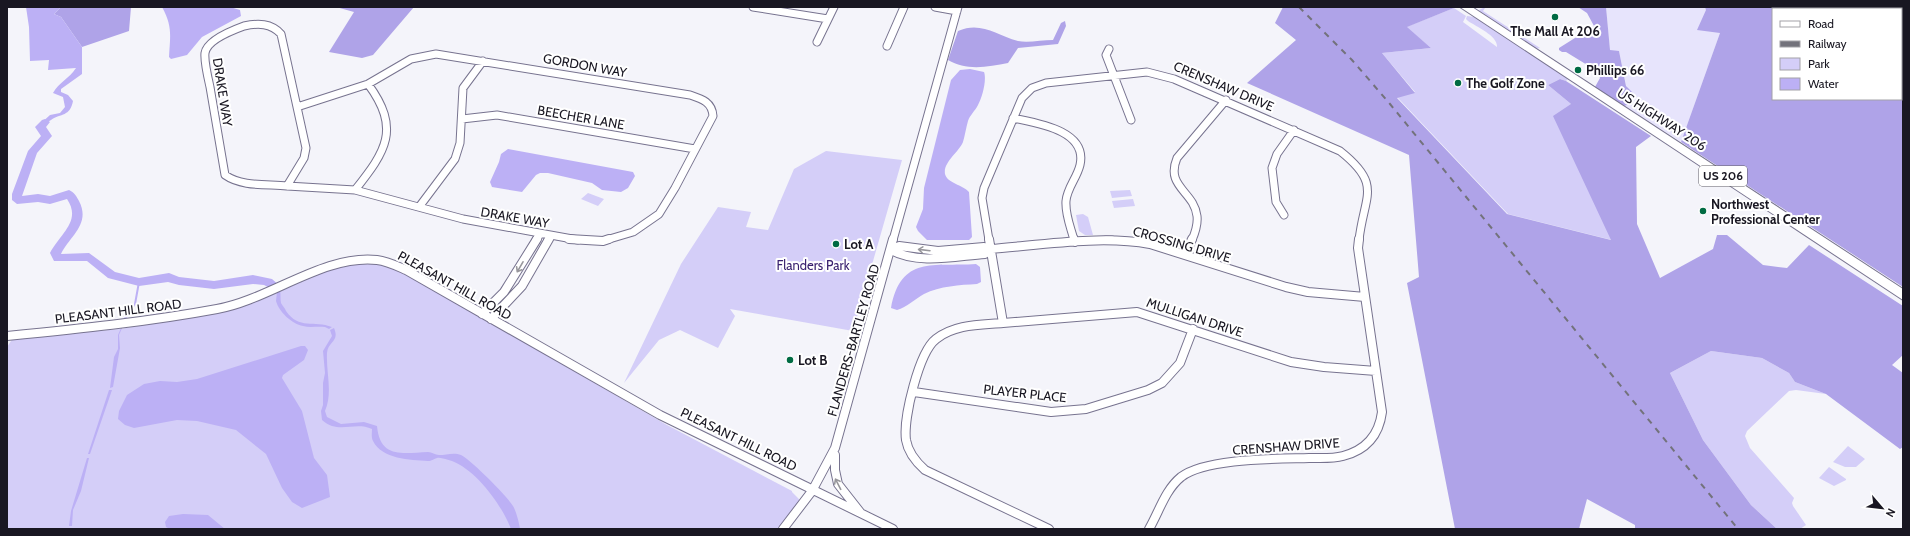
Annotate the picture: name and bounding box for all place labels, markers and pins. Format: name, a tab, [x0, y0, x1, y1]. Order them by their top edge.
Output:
marker: The Mall At 206	[1550, 12, 1560, 22]
place label: The Mall At 206	[1510, 23, 1600, 39]
place label: Phillips 66	[1586, 62, 1644, 78]
marker: Phillips 66	[1573, 65, 1583, 75]
place label: The Golf Zone	[1466, 75, 1545, 91]
marker: The Golf Zone	[1453, 78, 1463, 88]
place label: Northwest Professional Center	[1711, 196, 1820, 227]
marker: Northwest Professional Center	[1698, 206, 1708, 216]
place label: Lot A	[844, 236, 874, 252]
marker: Lot A	[831, 239, 841, 249]
place label: Lot B	[798, 352, 827, 368]
marker: Lot B	[785, 355, 795, 365]

